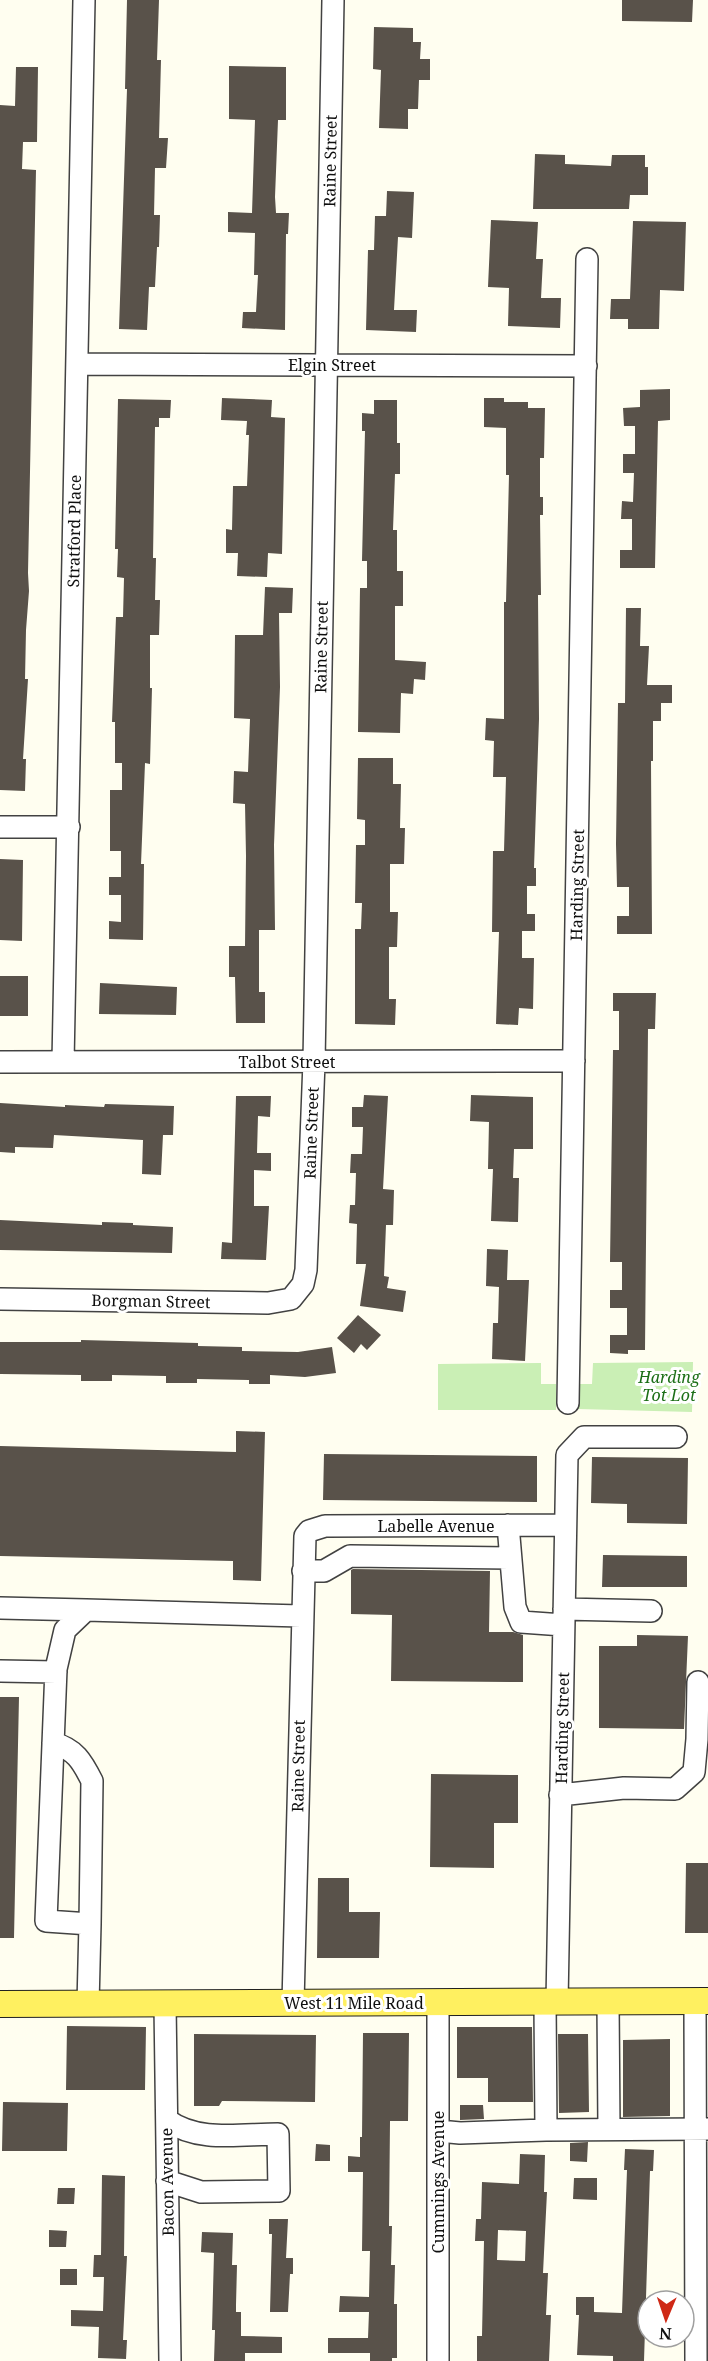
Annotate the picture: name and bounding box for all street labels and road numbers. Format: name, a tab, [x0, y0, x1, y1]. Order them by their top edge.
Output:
street label: Raine Street	[318, 114, 342, 207]
street label: Elgin Street	[288, 354, 376, 376]
street label: Stratford Place	[62, 474, 86, 588]
street label: Raine Street	[309, 600, 333, 693]
street label: Harding Street	[565, 829, 589, 941]
street label: Talbot Street	[239, 1051, 336, 1073]
street label: Raine Street	[298, 1086, 324, 1180]
street label: Borgman Street	[91, 1289, 211, 1313]
street label: Labelle Avenue	[377, 1515, 495, 1537]
street label: Harding Street	[550, 1672, 574, 1784]
street label: Raine Street	[286, 1719, 310, 1812]
street label: West 11 Mile Road	[284, 1992, 424, 2014]
street label: Cummings Avenue	[427, 2111, 449, 2253]
street label: Bacon Avenue	[155, 2128, 179, 2236]

